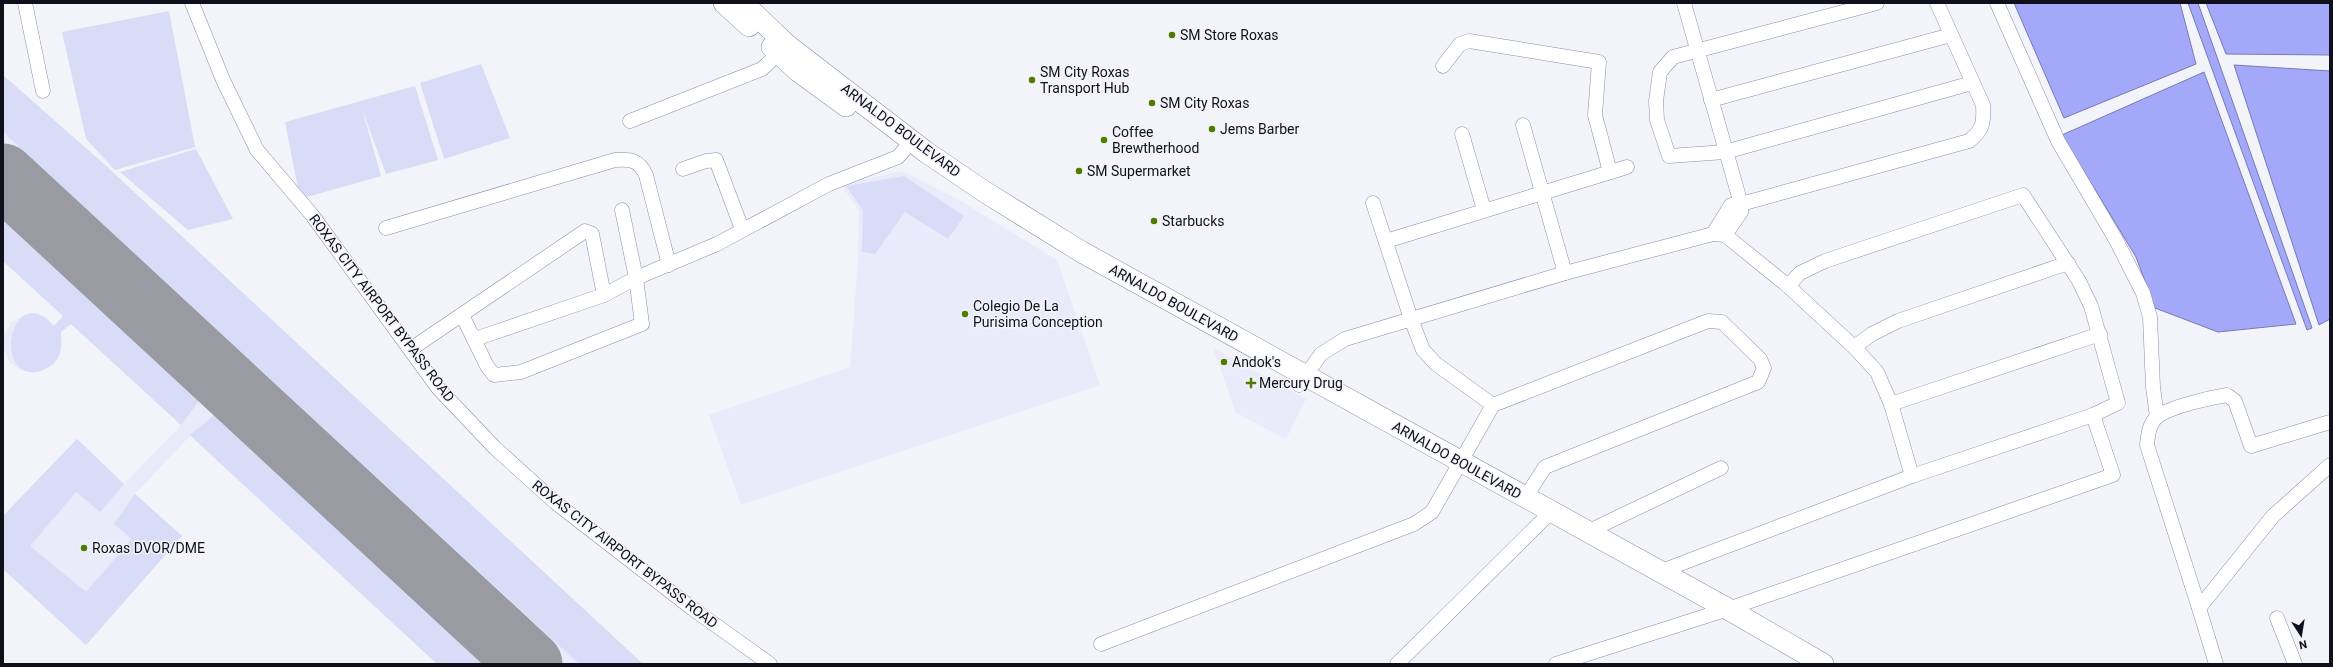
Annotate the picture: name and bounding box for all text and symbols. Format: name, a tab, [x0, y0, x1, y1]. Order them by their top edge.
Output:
place label: SM Store Roxas	[1180, 27, 1279, 43]
marker: SM Store Roxas	[1167, 30, 1177, 40]
place label: SM City Roxas Transport Hub	[1040, 64, 1130, 96]
marker: SM City Roxas Transport Hub	[1027, 75, 1037, 85]
street label: ARNALDO BOULEVARD	[838, 80, 964, 180]
place label: SM City Roxas	[1160, 95, 1249, 111]
marker: SM City Roxas	[1147, 98, 1157, 108]
place label: Jems Barber	[1220, 121, 1299, 137]
place label: Coffee Brewtherhood	[1112, 124, 1199, 156]
marker: Jems Barber	[1207, 124, 1217, 134]
marker: Coffee Brewtherhood	[1099, 135, 1109, 145]
place label: SM Supermarket	[1087, 163, 1191, 179]
marker: SM Supermarket	[1074, 166, 1084, 176]
street label: ROXAS CITY AIRPORT BYPASS ROAD	[306, 211, 458, 405]
place label: Starbucks	[1162, 213, 1224, 229]
marker: Starbucks	[1149, 216, 1159, 226]
street label: ARNALDO BOULEVARD	[1107, 261, 1241, 345]
place label: Colegio De La Purisima Conception	[973, 298, 1103, 330]
marker: Colegio De La Purisima Conception	[960, 309, 970, 319]
place label: Andok's	[1232, 354, 1281, 370]
marker: Andok's	[1219, 357, 1229, 367]
place label: Mercury Drug	[1259, 375, 1343, 391]
marker: Mercury Drug	[1246, 378, 1256, 388]
street label: ARNALDO BOULEVARD	[1390, 418, 1524, 502]
street label: ROXAS CITY AIRPORT BYPASS ROAD	[529, 477, 721, 631]
place label: Roxas DVOR/DME	[92, 540, 205, 556]
marker: Roxas DVOR/DME	[79, 543, 89, 553]
north arrow	[2281, 615, 2321, 655]
text: N	[2298, 637, 2308, 652]

